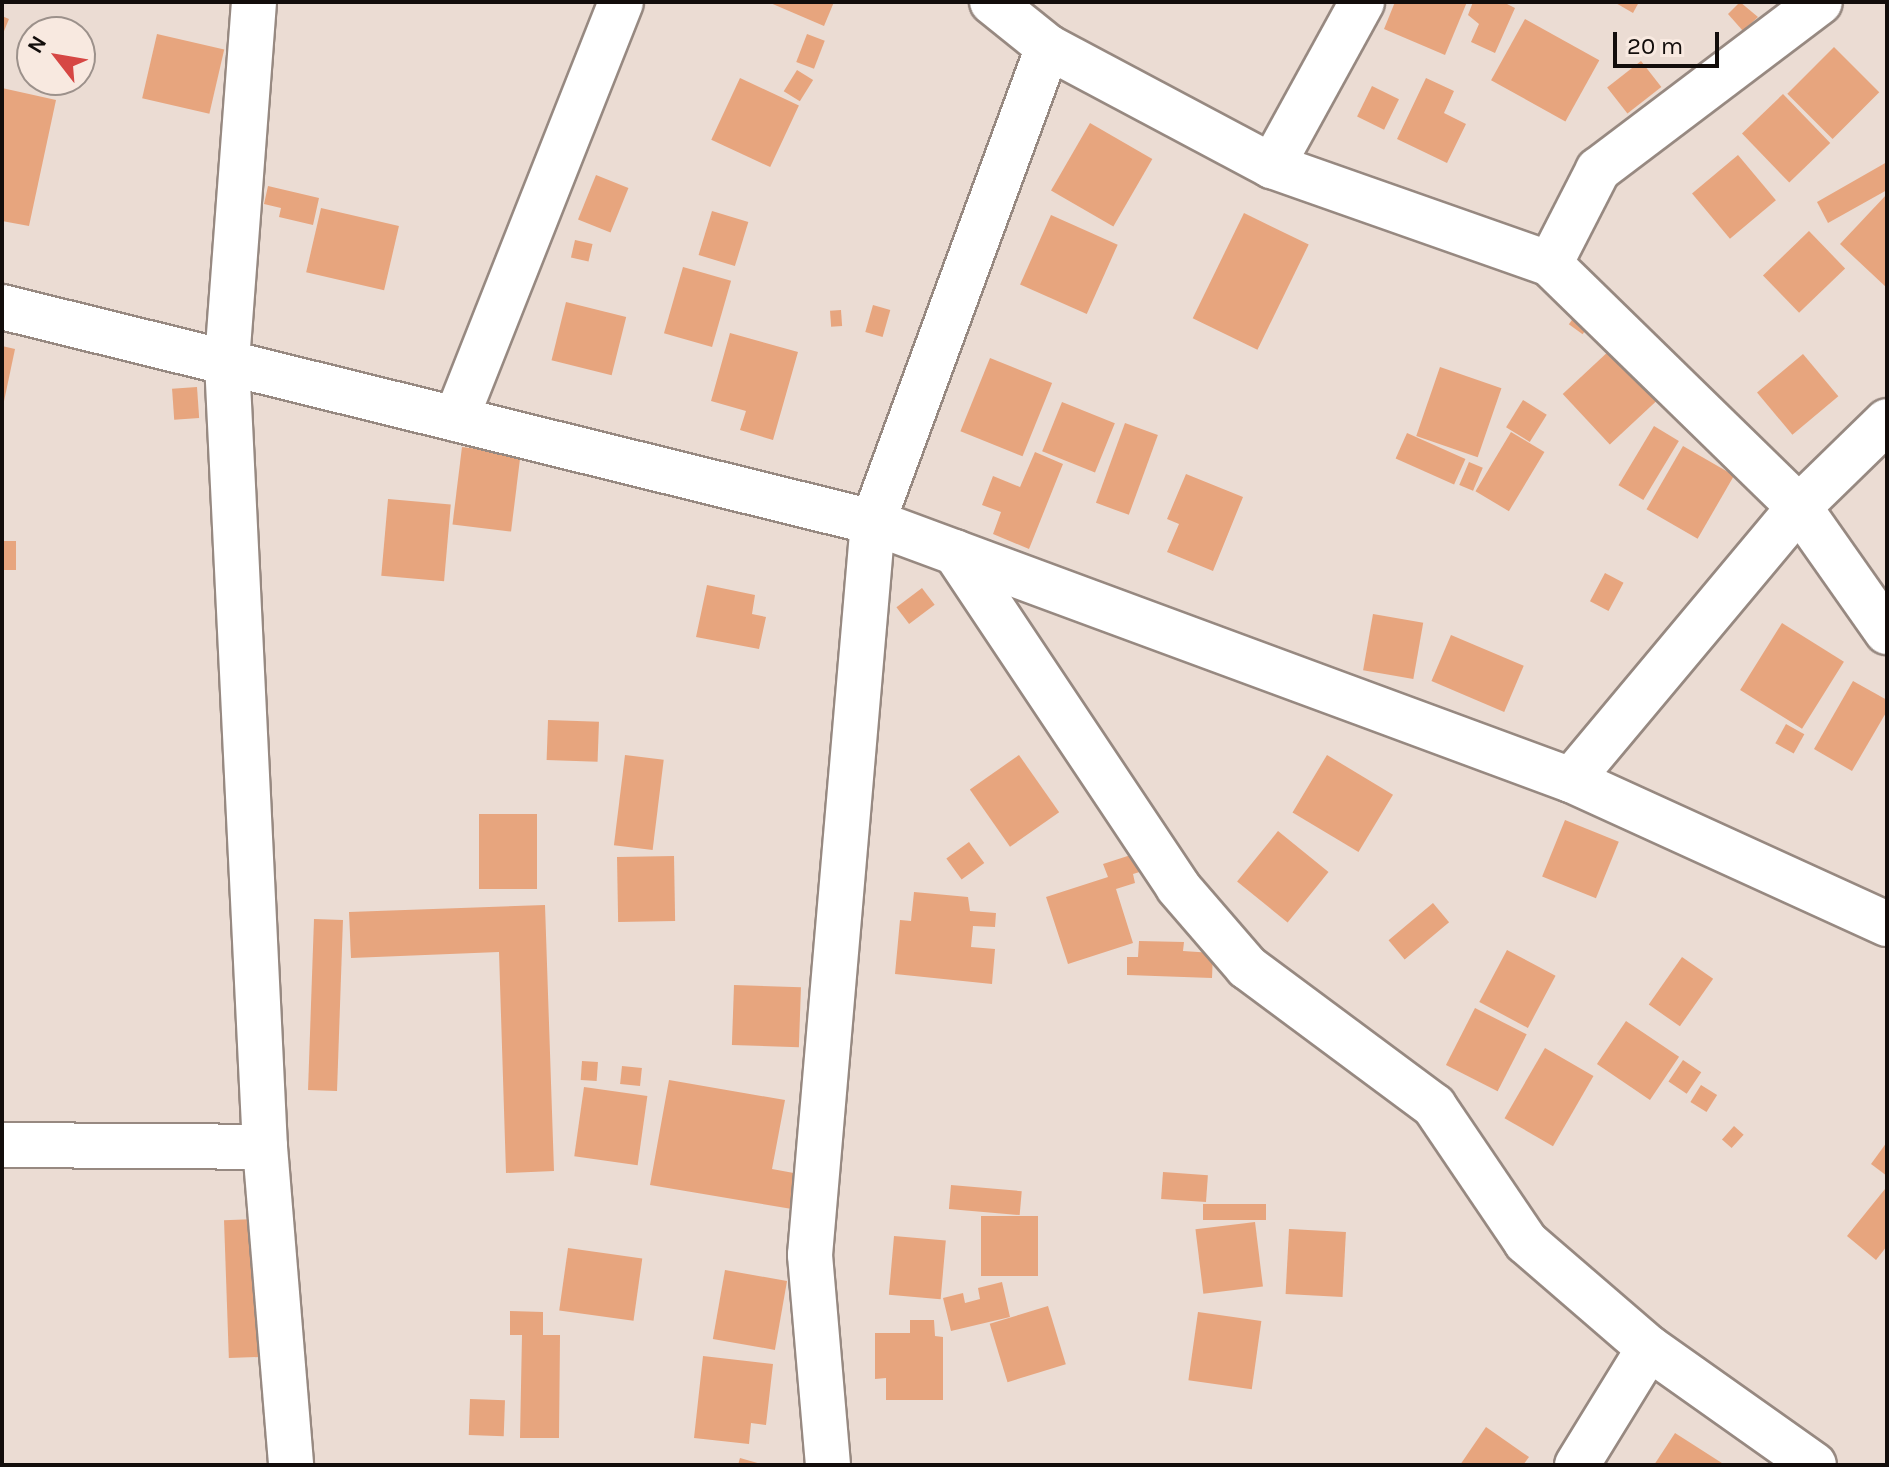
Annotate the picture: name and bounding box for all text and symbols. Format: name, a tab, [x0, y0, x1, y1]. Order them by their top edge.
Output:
north arrow	[16, 16, 96, 96]
scale bar	[1617, 16, 1723, 66]
text: N	[22, 31, 52, 58]
text: 20 m	[1627, 32, 1683, 60]

